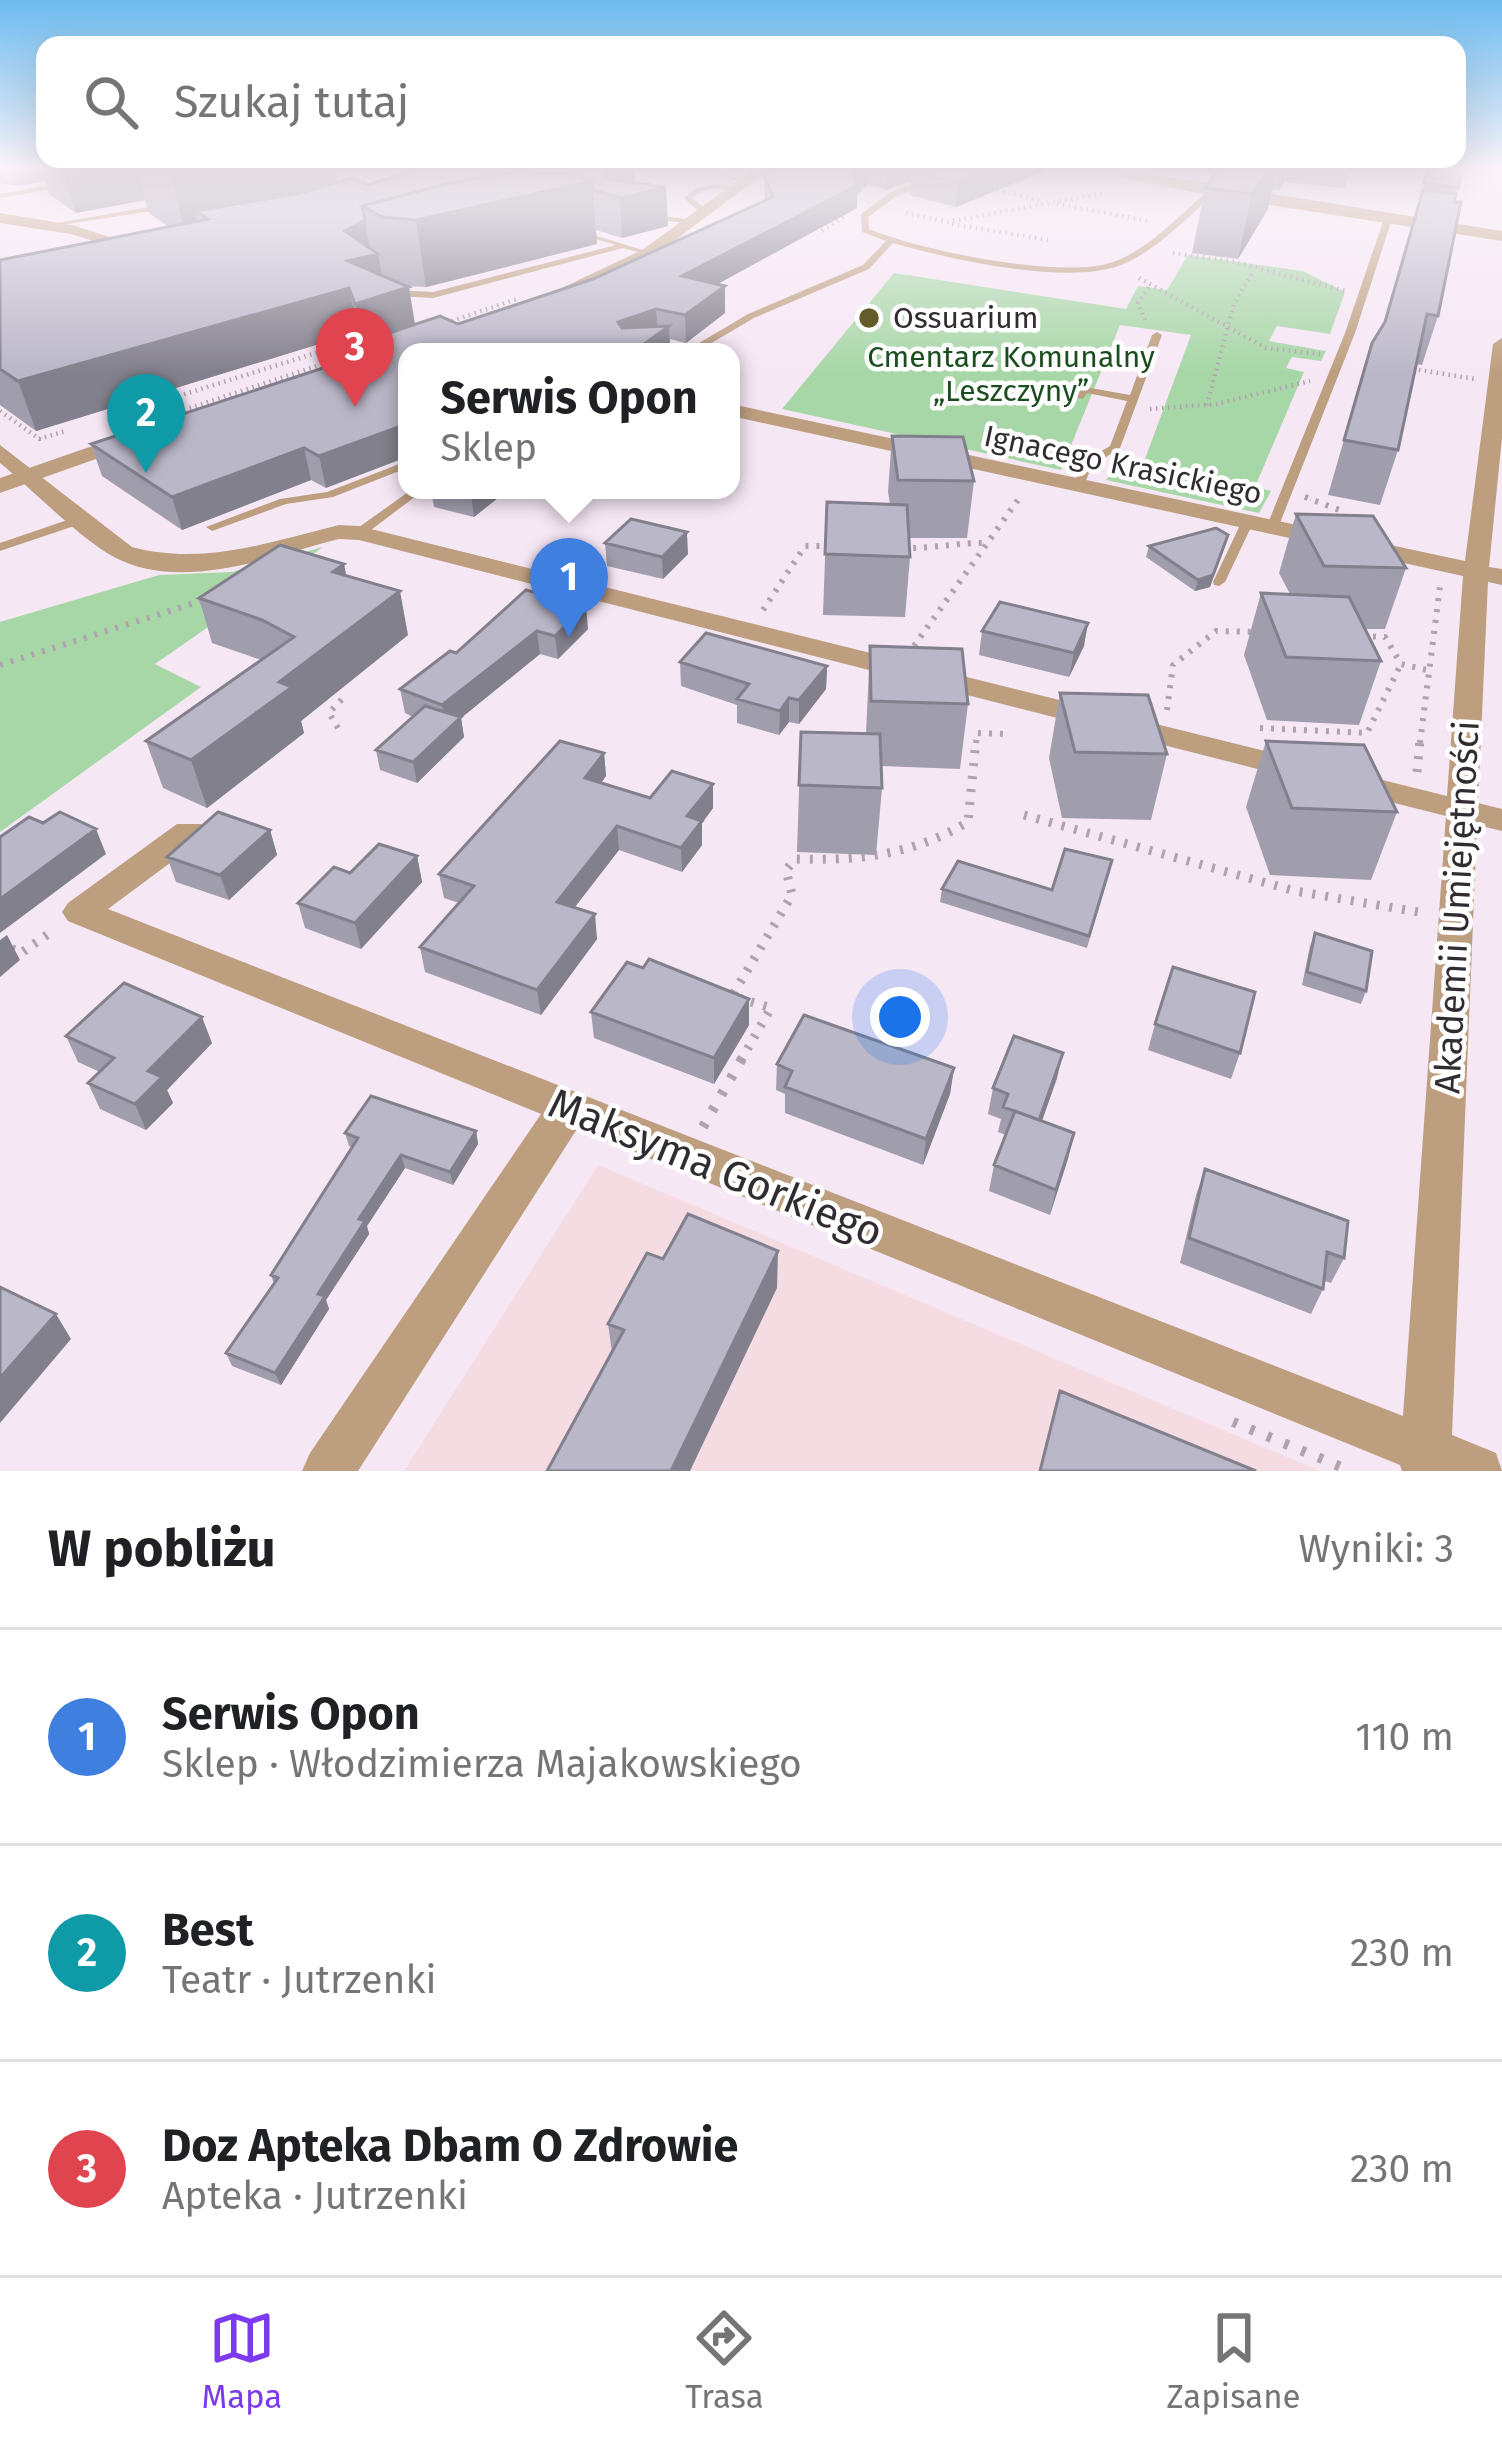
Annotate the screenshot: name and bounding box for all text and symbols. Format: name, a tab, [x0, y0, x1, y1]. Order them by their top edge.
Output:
search box	[36, 36, 1466, 168]
icon: search	[78, 69, 144, 135]
text: Szukaj tutaj	[174, 75, 409, 129]
place label: Ossuarium	[893, 300, 1038, 336]
marker: Ossuarium	[856, 305, 882, 331]
pin: 3	[316, 308, 394, 407]
park label: Cmentarz Komunalny „Leszczyny”	[867, 339, 1155, 409]
popup	[398, 343, 740, 499]
text: Serwis Opon	[440, 371, 698, 425]
pin: 2	[107, 374, 185, 473]
street label: Ignacego Krasickiego	[981, 418, 1265, 512]
text: Sklep	[440, 425, 537, 471]
pin: 1	[530, 538, 608, 637]
street label: Akademii Umiejętności	[1425, 719, 1489, 1095]
your location	[870, 987, 930, 1047]
street label: Maksyma Gorkiego	[541, 1078, 890, 1258]
text: W pobliżu	[48, 1518, 276, 1580]
text: Wyniki: 3	[1299, 1526, 1454, 1572]
text: Serwis Opon	[162, 1687, 420, 1741]
text: 1	[78, 1714, 96, 1760]
text: 110 m	[1355, 1714, 1454, 1760]
text: Sklep · Włodzimierza Majakowskiego	[162, 1741, 802, 1787]
text: Best	[162, 1903, 254, 1957]
text: 2	[77, 1930, 97, 1976]
text: 230 m	[1350, 1930, 1454, 1976]
text: Teatr · Jutrzenki	[162, 1957, 436, 2003]
text: Doz Apteka Dbam O Zdrowie	[162, 2119, 738, 2173]
text: 3	[77, 2146, 97, 2192]
text: 230 m	[1350, 2146, 1454, 2192]
text: Apteka · Jutrzenki	[162, 2173, 468, 2219]
tab: Mapa	[201, 2305, 282, 2417]
tab: Trasa	[685, 2305, 764, 2417]
tab: Zapisane	[1167, 2305, 1301, 2417]

